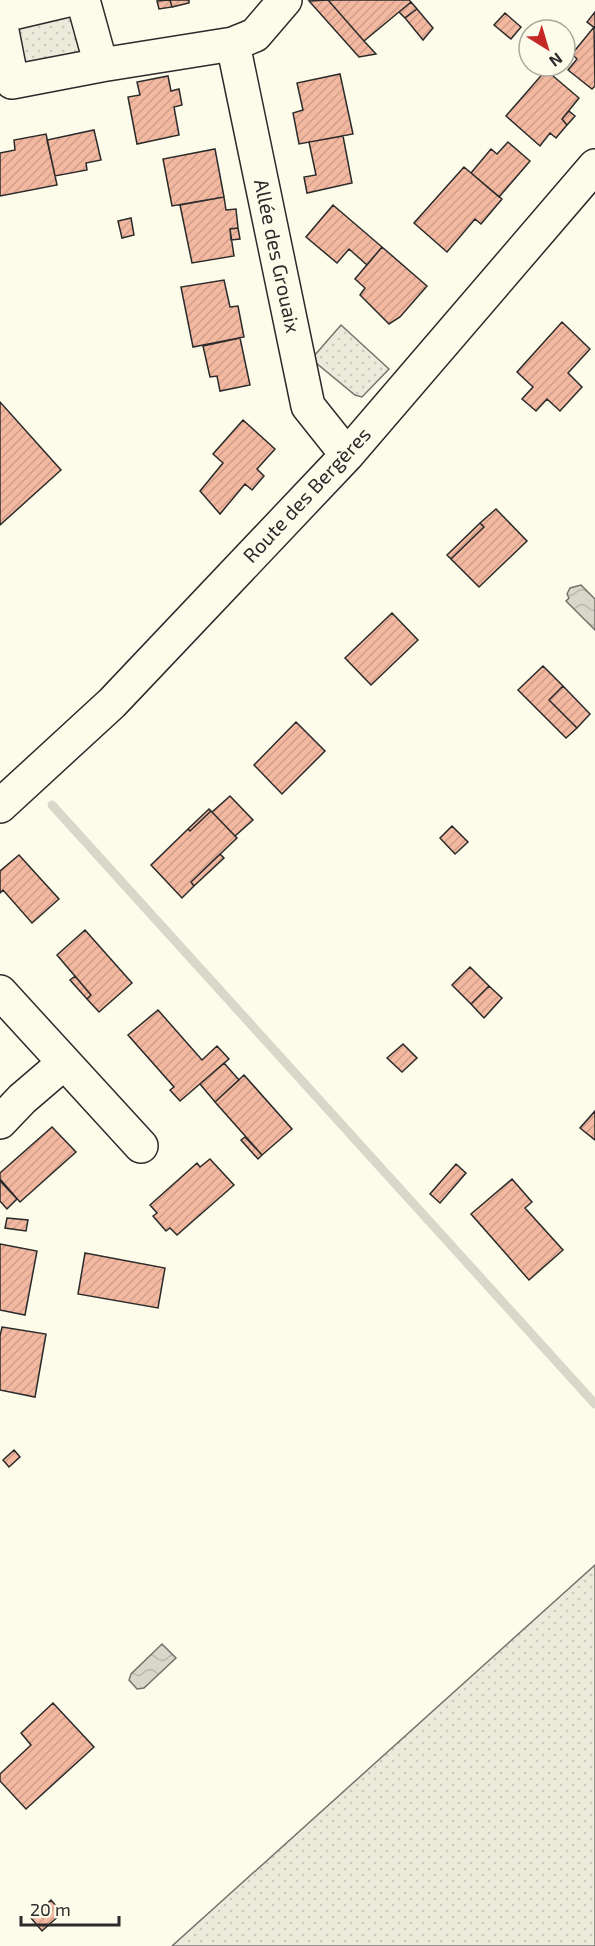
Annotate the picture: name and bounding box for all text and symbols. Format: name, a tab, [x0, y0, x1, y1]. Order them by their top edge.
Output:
north arrow	[517, 18, 577, 78]
text: N	[546, 49, 567, 71]
street label: Allée des Grouaix	[250, 177, 306, 335]
street label: Route des Bergères	[237, 422, 375, 567]
scale bar	[21, 1889, 118, 1927]
text: 20 m	[30, 1898, 71, 1920]

